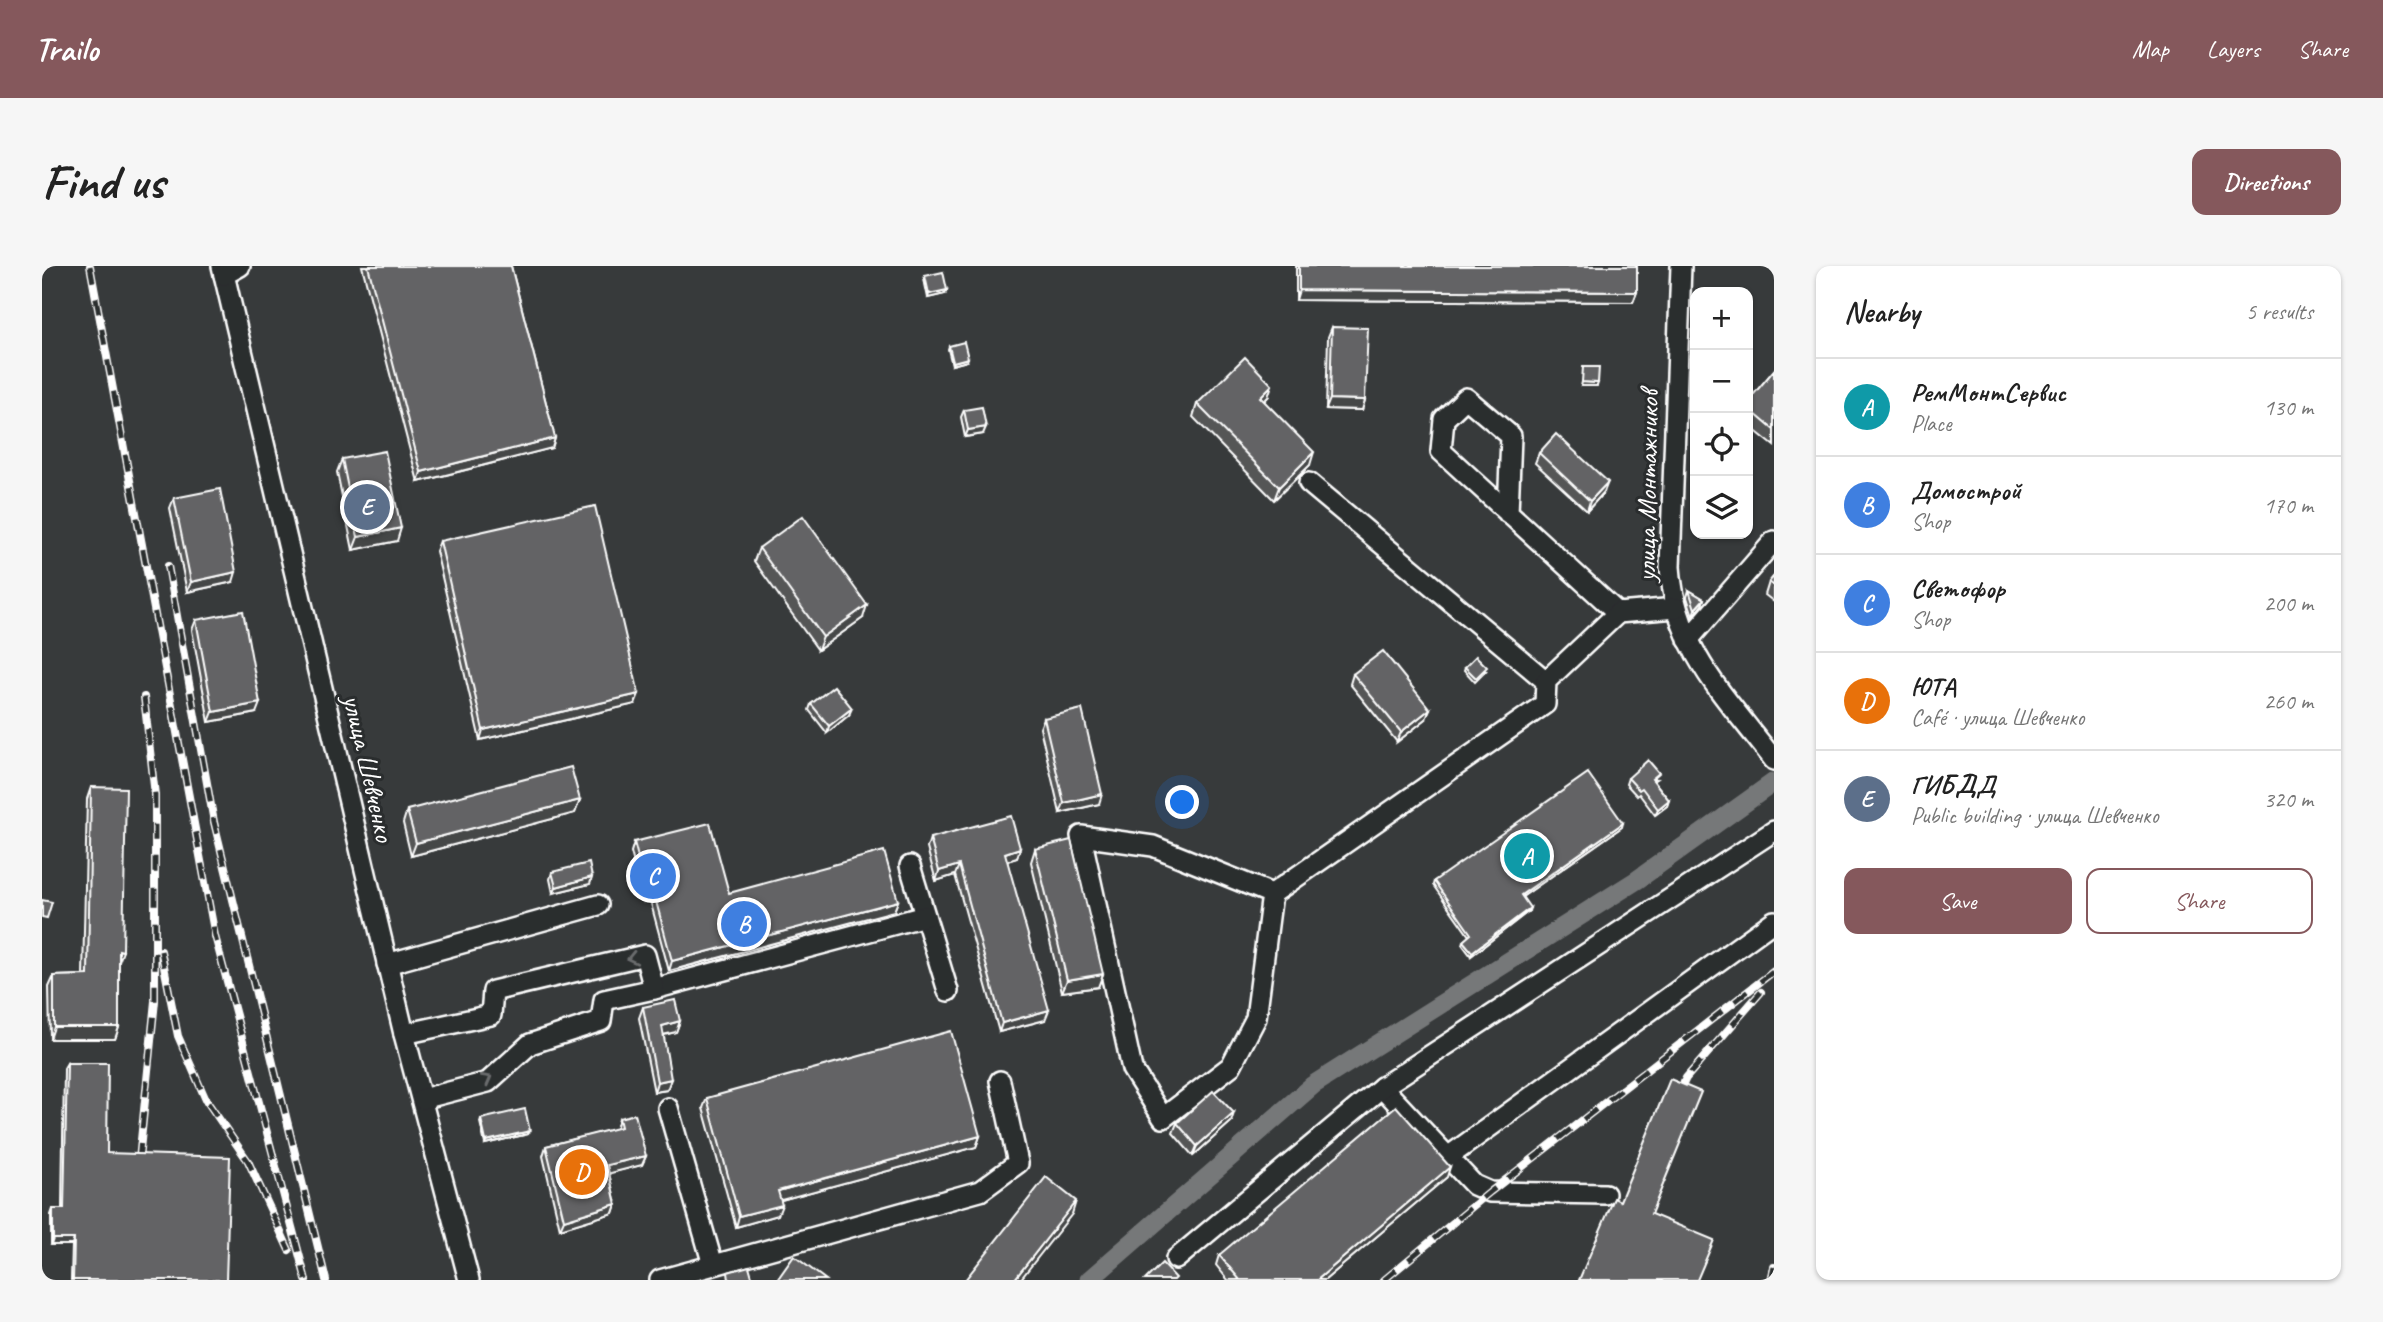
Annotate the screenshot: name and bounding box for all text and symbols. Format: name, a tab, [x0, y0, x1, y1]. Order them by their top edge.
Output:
text: Trailo	[35, 28, 98, 70]
text: Map	[2132, 34, 2169, 64]
text: Layers	[2207, 34, 2260, 64]
text: Share	[2298, 34, 2348, 64]
button: Directions	[2192, 149, 2341, 215]
text: Find us	[42, 151, 164, 213]
map controls	[1690, 287, 1753, 539]
button: +	[1690, 287, 1753, 350]
text: Nearby	[1844, 293, 1920, 331]
text: 5 results	[2246, 297, 2313, 326]
button: −	[1690, 350, 1753, 413]
text: РемМонтСервис	[1911, 376, 2066, 409]
street label: улица Монтажников	[1628, 385, 1666, 584]
text: A	[1861, 393, 1873, 422]
text: 130 m	[2264, 393, 2313, 422]
text: Place	[1911, 409, 1951, 438]
button: locate	[1690, 413, 1753, 476]
text: Домострой	[1911, 474, 2021, 507]
button: layers	[1690, 476, 1753, 539]
pin: E	[344, 481, 390, 533]
text: B	[1861, 491, 1873, 520]
text: 170 m	[2264, 491, 2313, 520]
text: Shop	[1911, 507, 1950, 536]
text: Светофор	[1911, 572, 2005, 605]
text: C	[1862, 589, 1872, 618]
text: 200 m	[2264, 589, 2313, 618]
text: Shop	[1911, 605, 1950, 634]
text: ЮТА	[1911, 670, 1956, 703]
text: D	[1860, 687, 1874, 716]
text: 260 m	[2264, 687, 2313, 716]
street label: улица Шевченко	[335, 689, 403, 847]
text: Café · улица Шевченко	[1911, 703, 2084, 732]
text: ГИБДД	[1911, 768, 1995, 801]
your location	[1165, 785, 1199, 819]
text: E	[1861, 785, 1873, 814]
text: 320 m	[2264, 785, 2313, 814]
text: Public building · улица Шевченко	[1911, 801, 2159, 830]
pin: A	[1504, 830, 1550, 882]
pin: C	[630, 850, 676, 902]
button: Save	[1844, 868, 2072, 934]
button: Share	[2086, 868, 2313, 934]
pin: B	[721, 898, 767, 950]
one-way arrow	[626, 950, 638, 964]
one-way arrow	[479, 1074, 492, 1088]
pin: D	[559, 1146, 605, 1198]

